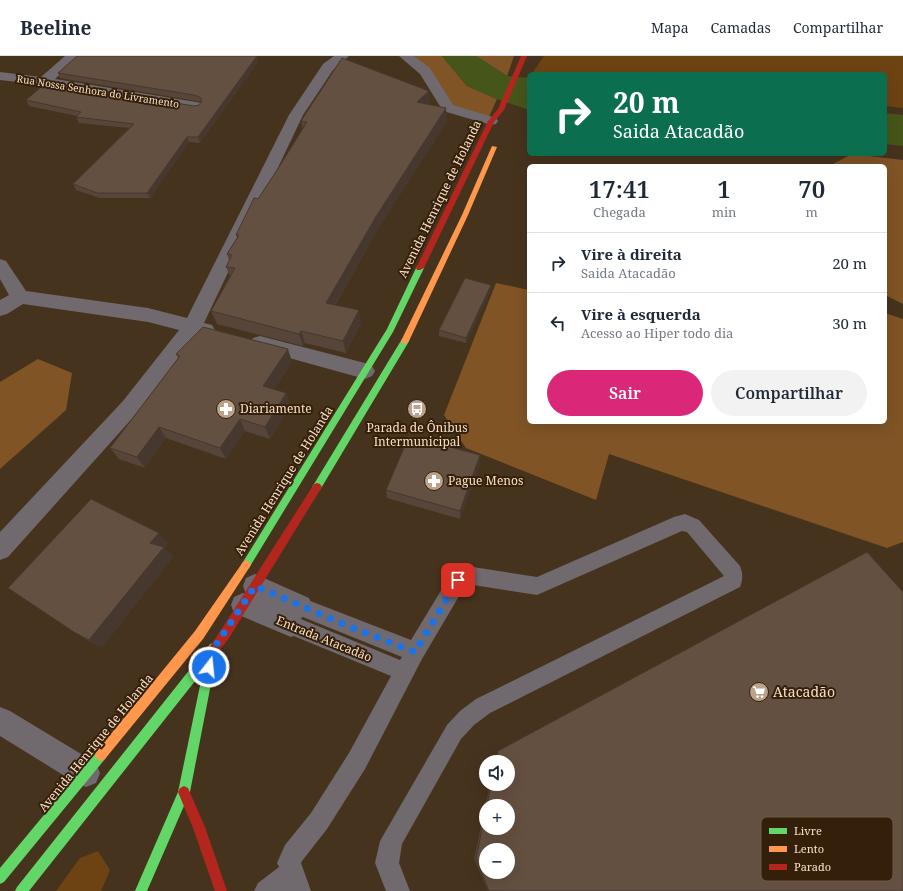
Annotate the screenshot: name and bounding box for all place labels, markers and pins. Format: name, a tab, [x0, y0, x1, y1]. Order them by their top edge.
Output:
pharmacy icon: Diariamente	[215, 398, 237, 420]
bus stop icon: Parada de Ônibus Intermunicipal	[406, 398, 428, 420]
place label: Diariamente	[240, 400, 312, 417]
place label: Parada de Ônibus Intermunicipal	[366, 419, 468, 450]
pharmacy icon: Pague Menos	[423, 470, 445, 492]
place label: Pague Menos	[448, 472, 523, 489]
pin	[441, 563, 475, 597]
supermarket icon: Atacadão	[748, 681, 770, 703]
place label: Atacadão	[773, 682, 835, 701]

